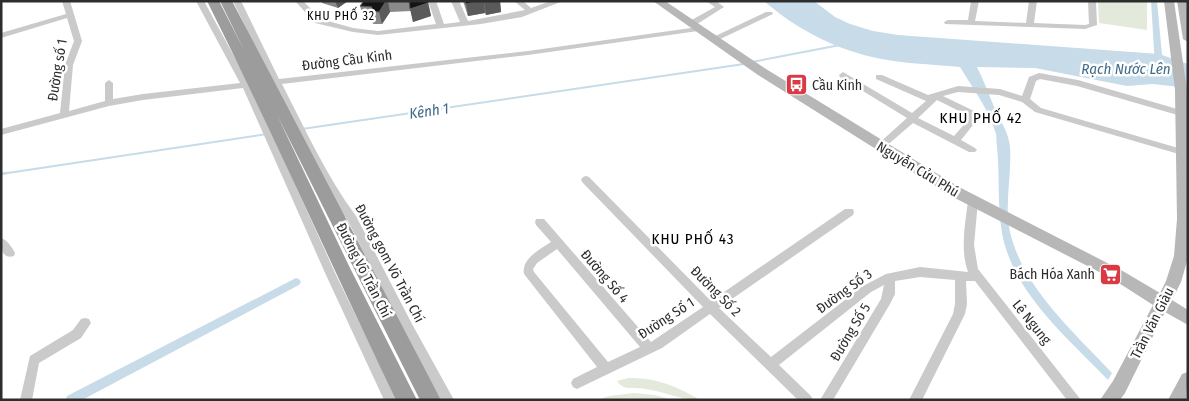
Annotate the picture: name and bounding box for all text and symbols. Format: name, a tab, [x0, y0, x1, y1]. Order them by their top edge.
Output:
district label: KHU PHỐ 32	[307, 6, 375, 23]
street label: Đường số 1	[43, 38, 71, 102]
street label: Đường Cầu Kinh	[301, 46, 393, 74]
water label: Rạch Nước Lên	[1081, 60, 1171, 78]
bus stop icon: Cầu Kinh	[784, 73, 808, 97]
place label: Cầu Kinh	[812, 76, 862, 94]
water label: Kênh 1	[408, 99, 450, 123]
district label: KHU PHỐ 42	[940, 107, 1022, 127]
street label: Nguyễn Cửu Phú	[874, 138, 962, 201]
street label: Đường gom Võ Trần Chí	[351, 201, 429, 326]
street label: Đường Võ Trần Chí	[332, 220, 396, 321]
district label: KHU PHỐ 43	[651, 228, 735, 248]
street label: Đường Số 4	[577, 246, 633, 307]
street label: Đường Số 2	[687, 262, 745, 320]
supermarket icon: Bách Hóa Xanh	[1099, 262, 1123, 286]
street label: Đường Số 3	[813, 265, 875, 317]
place label: Bách Hóa Xanh	[1010, 266, 1095, 283]
street label: Trần Văn Giàu	[1126, 284, 1178, 362]
street label: Đường Số 1	[634, 293, 698, 343]
street label: Lê Ngung	[1009, 297, 1055, 348]
street label: Đường Số 5	[826, 300, 874, 364]

